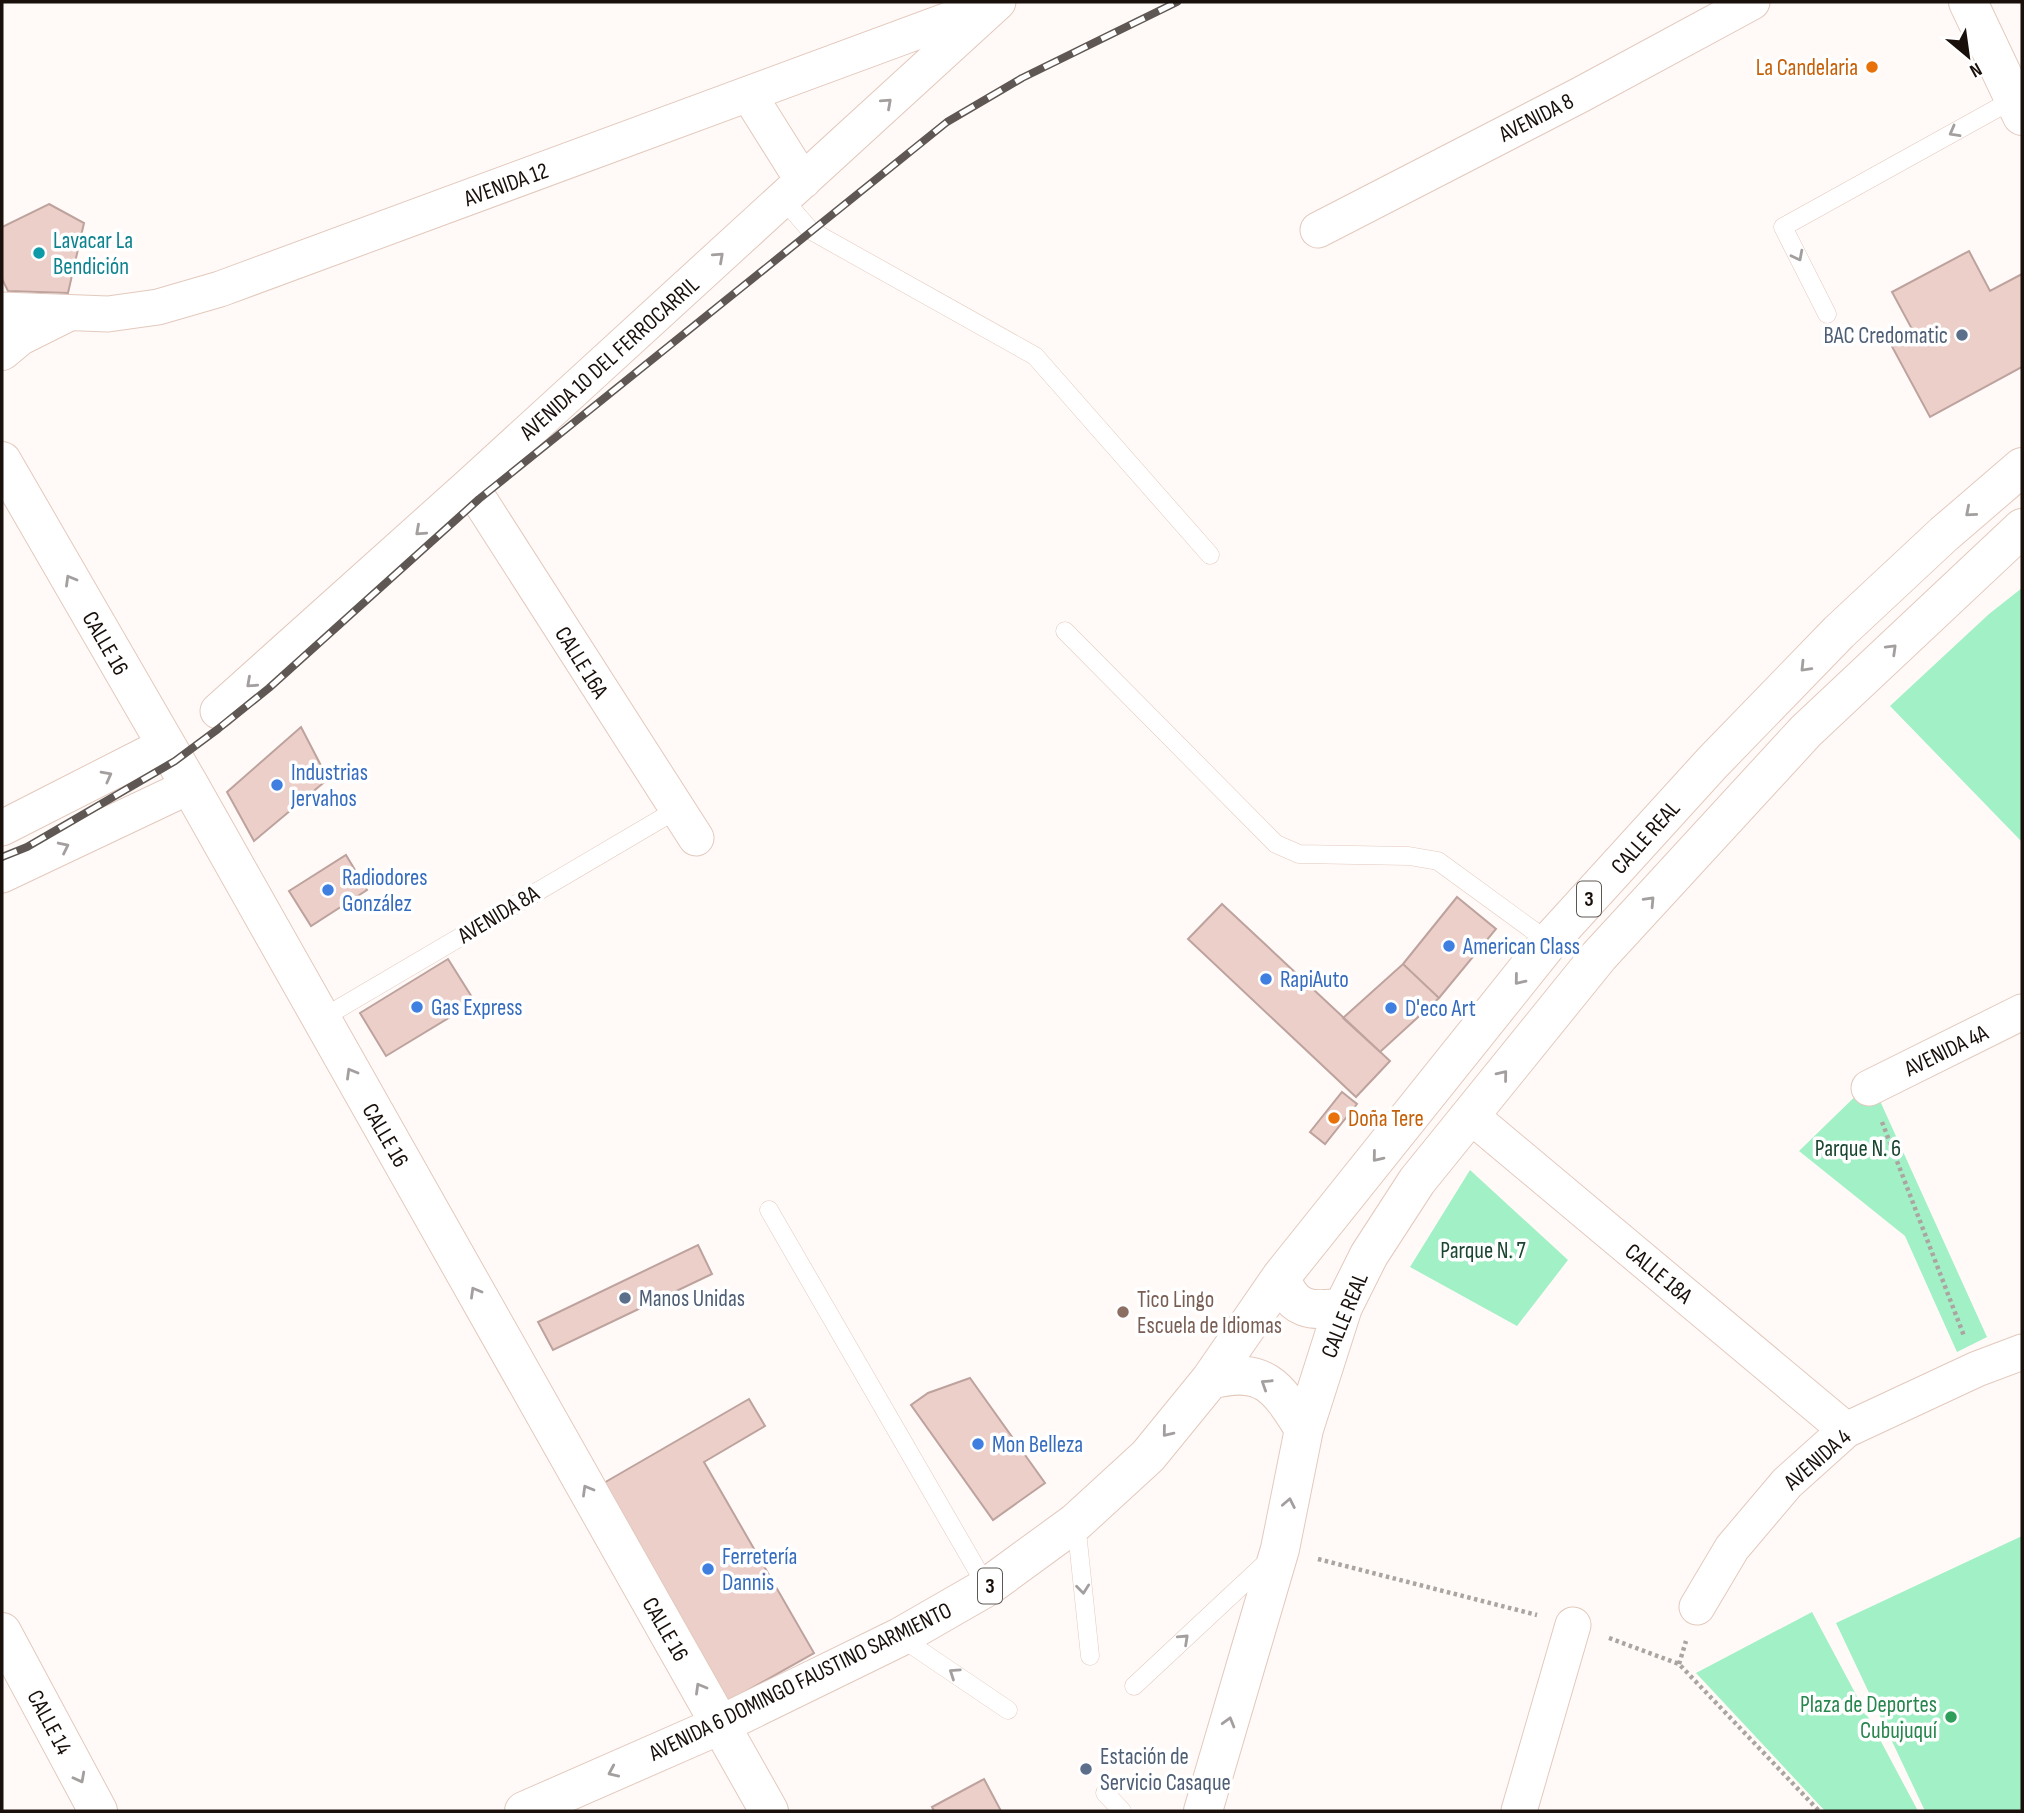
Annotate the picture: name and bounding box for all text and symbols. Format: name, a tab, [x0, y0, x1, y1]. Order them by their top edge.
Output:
north arrow	[1933, 21, 2003, 91]
place label: La Candelaria	[1756, 54, 1858, 82]
text: N	[1965, 57, 1986, 82]
marker: La Candelaria	[1864, 59, 1880, 75]
street label: AVENIDA 8	[1494, 87, 1578, 149]
one-way arrow	[879, 99, 892, 112]
one-way arrow	[1949, 124, 1962, 137]
street label: AVENIDA 12	[459, 157, 552, 213]
place label: Lavacar La Bendición	[53, 227, 133, 281]
marker: Lavacar La Bendición	[31, 245, 47, 261]
one-way arrow	[1789, 249, 1803, 261]
one-way arrow	[711, 253, 724, 265]
street label: AVENIDA 10 DEL FERROCARRIL	[514, 271, 705, 447]
place label: BAC Credomatic	[1824, 322, 1948, 350]
marker: BAC Credomatic	[1954, 327, 1970, 343]
one-way arrow	[1966, 504, 1979, 516]
one-way arrow	[415, 522, 428, 535]
one-way arrow	[65, 574, 78, 587]
street label: CALLE 16	[76, 606, 135, 681]
street label: CALLE 16A	[548, 622, 614, 704]
one-way arrow	[1884, 644, 1897, 657]
one-way arrow	[1800, 659, 1813, 672]
one-way arrow	[246, 675, 259, 687]
place label: Industrias Jervahos	[290, 759, 368, 813]
one-way arrow	[99, 770, 112, 784]
marker: Industrias Jervahos	[269, 777, 285, 793]
street label: CALLE REAL	[1605, 795, 1686, 880]
one-way arrow	[57, 841, 69, 855]
place label: Radiodores González	[342, 864, 427, 918]
street label: AVENIDA 8A	[452, 880, 544, 951]
road number: 3	[1577, 881, 1601, 916]
marker: Radiodores González	[320, 882, 336, 898]
one-way arrow	[1641, 896, 1654, 909]
place label: American Class	[1462, 933, 1580, 961]
marker: American Class	[1441, 938, 1457, 954]
place label: RapiAuto	[1280, 966, 1349, 994]
marker: RapiAuto	[1258, 971, 1274, 987]
one-way arrow	[1515, 971, 1527, 984]
place label: Gas Express	[431, 994, 523, 1022]
place label: D'eco Art	[1405, 995, 1476, 1023]
marker: Gas Express	[409, 999, 425, 1015]
marker: D'eco Art	[1383, 1000, 1399, 1016]
street label: AVENIDA 4A	[1899, 1019, 1993, 1084]
one-way arrow	[346, 1068, 359, 1080]
one-way arrow	[1495, 1070, 1508, 1082]
street label: CALLE 16	[356, 1098, 415, 1173]
place label: Doña Tere	[1348, 1105, 1424, 1133]
marker: Doña Tere	[1326, 1110, 1342, 1126]
park label: Parque N. 6	[1815, 1135, 1901, 1163]
one-way arrow	[1372, 1150, 1385, 1162]
park label: Parque N. 7	[1440, 1237, 1526, 1265]
street label: CALLE 18A	[1619, 1238, 1698, 1310]
street label: CALLE REAL	[1315, 1268, 1375, 1362]
place label: Manos Unidas	[639, 1285, 745, 1313]
place label: Tico Lingo Escuela de Idiomas	[1137, 1286, 1282, 1340]
one-way arrow	[470, 1287, 483, 1299]
marker: Manos Unidas	[617, 1290, 633, 1306]
marker: Tico Lingo Escuela de Idiomas	[1115, 1304, 1131, 1320]
one-way arrow	[1261, 1380, 1274, 1393]
street label: AVENIDA 4	[1778, 1423, 1857, 1497]
one-way arrow	[1163, 1424, 1175, 1437]
place label: Mon Belleza	[992, 1431, 1083, 1459]
marker: Mon Belleza	[970, 1436, 986, 1452]
one-way arrow	[582, 1485, 595, 1497]
one-way arrow	[1281, 1497, 1296, 1509]
place label: Ferretería Dannis	[722, 1543, 797, 1597]
marker: Ferretería Dannis	[700, 1561, 716, 1577]
road number: 3	[978, 1568, 1002, 1604]
one-way arrow	[1076, 1583, 1091, 1595]
street label: CALLE 16	[636, 1592, 695, 1667]
street label: AVENIDA 6 DOMINGO FAUSTINO SARMIENTO	[644, 1596, 956, 1768]
one-way arrow	[1176, 1635, 1189, 1647]
one-way arrow	[949, 1669, 962, 1682]
one-way arrow	[695, 1683, 708, 1695]
street label: CALLE 14	[21, 1686, 78, 1760]
place label: Plaza de Deportes Cubujuquí	[1800, 1691, 1938, 1745]
marker: Plaza de Deportes Cubujuquí	[1943, 1709, 1959, 1725]
one-way arrow	[1221, 1717, 1236, 1729]
place label: Estación de Servicio Casaque	[1100, 1743, 1231, 1797]
marker: Estación de Servicio Casaque	[1078, 1761, 1094, 1777]
one-way arrow	[608, 1764, 620, 1778]
one-way arrow	[72, 1771, 86, 1784]

